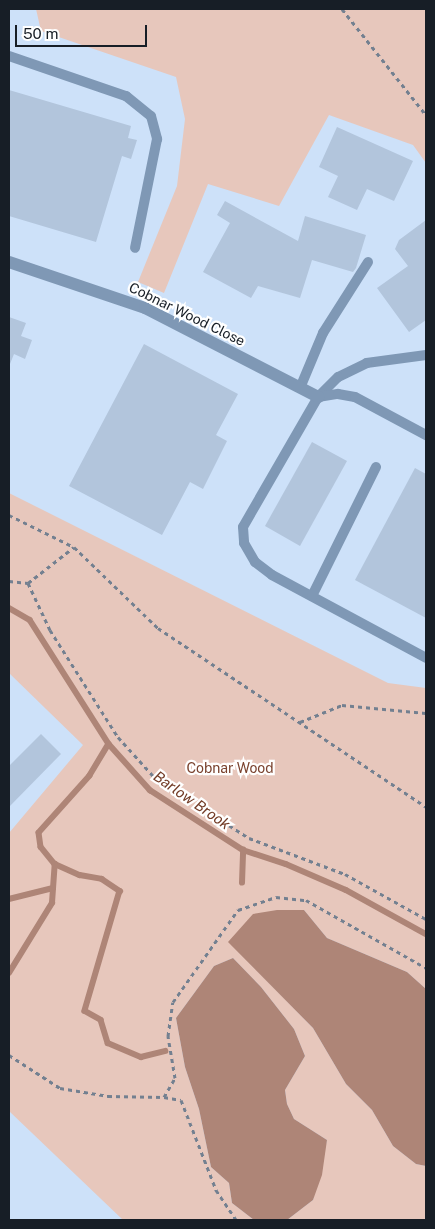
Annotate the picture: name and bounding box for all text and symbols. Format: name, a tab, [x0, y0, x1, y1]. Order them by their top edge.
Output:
scale bar	[18, 15, 150, 47]
text: 50 m	[23, 25, 58, 42]
street label: Cobnar Wood Close	[126, 279, 248, 349]
park label: Cobnar Wood	[186, 760, 274, 776]
water label: Barlow Brook	[150, 767, 234, 833]

